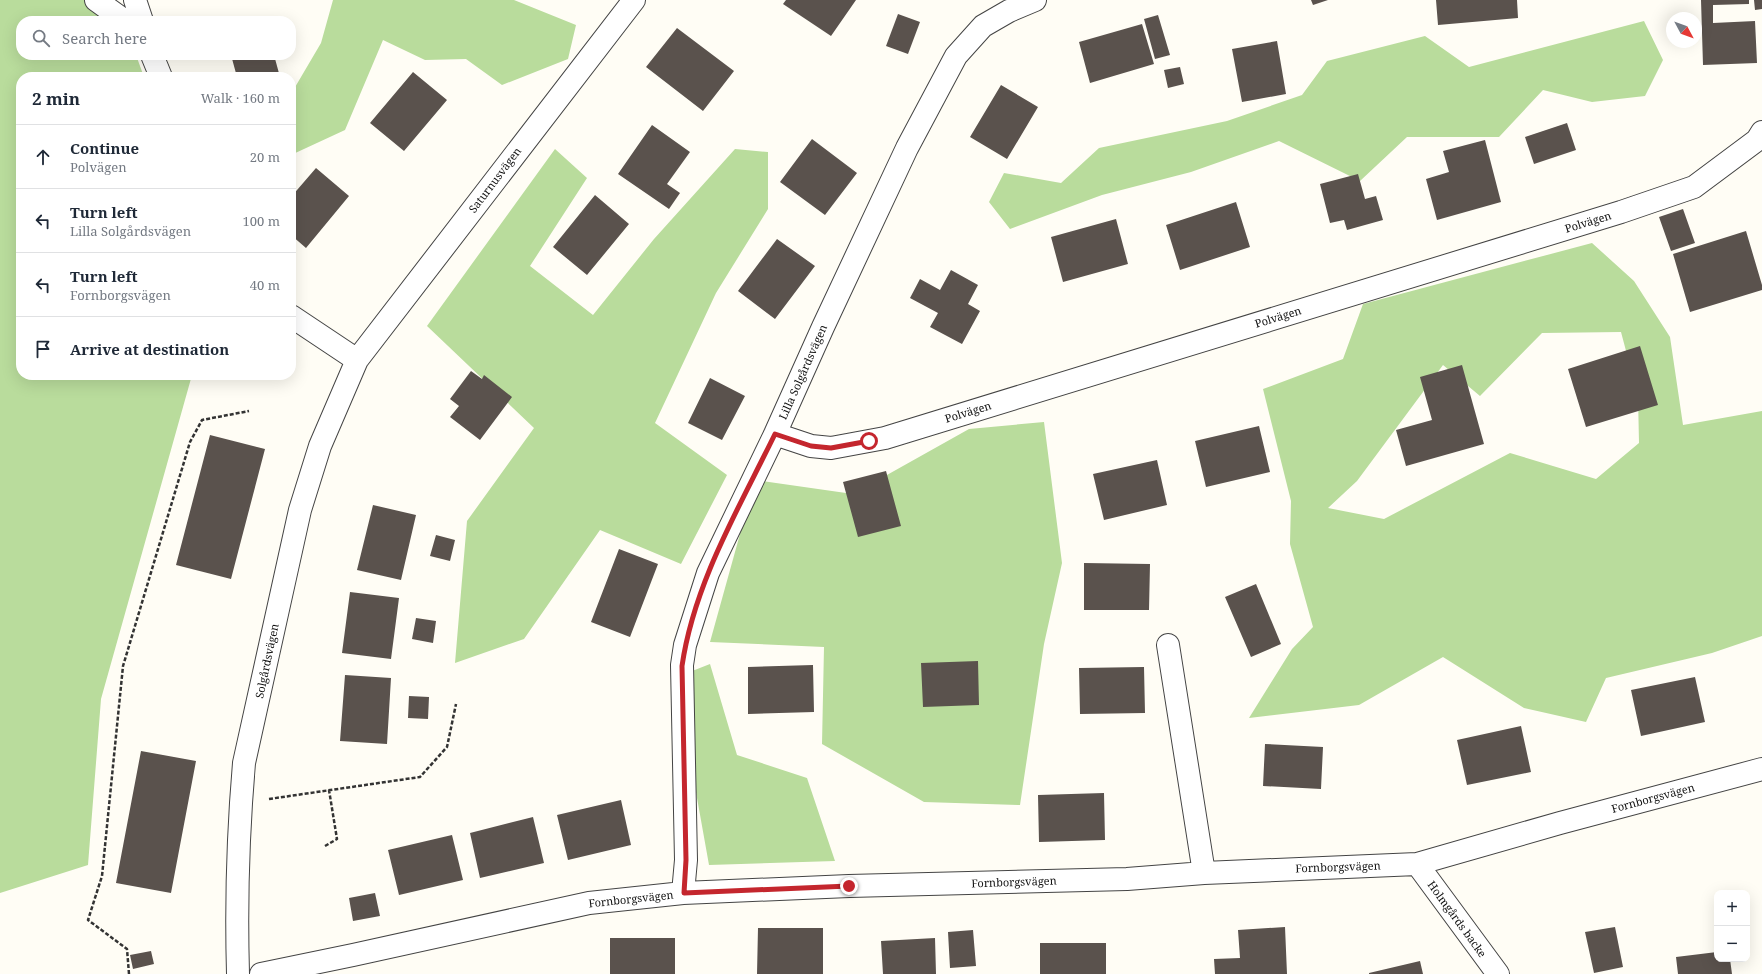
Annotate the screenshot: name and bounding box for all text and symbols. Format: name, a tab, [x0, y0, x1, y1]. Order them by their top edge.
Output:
north arrow	[1666, 12, 1702, 48]
search box	[16, 16, 296, 60]
icon: search	[30, 27, 52, 49]
text: Search here	[62, 28, 147, 48]
text: 2 min	[32, 87, 80, 110]
text: Walk · 160 m	[201, 89, 280, 107]
text: Continue	[70, 138, 139, 158]
street label: Saturnusvägen	[465, 144, 524, 216]
icon: ahead	[32, 146, 54, 168]
text: 20 m	[250, 148, 280, 166]
text: Polvägen	[70, 158, 127, 176]
text: Turn left	[70, 202, 138, 222]
street label: Polvägen	[1563, 207, 1613, 236]
icon: left	[32, 210, 54, 232]
text: 100 m	[243, 212, 280, 230]
text: Lilla Solgårdsvägen	[70, 222, 191, 240]
text: Turn left	[70, 266, 138, 286]
icon: left	[32, 274, 54, 296]
text: 40 m	[250, 276, 280, 294]
text: Fornborgsvägen	[70, 286, 171, 304]
street label: Polvägen	[1253, 302, 1303, 331]
street label: Lilla Solgårdsvägen	[775, 322, 830, 422]
icon: arrive	[32, 338, 54, 360]
text: Arrive at destination	[70, 339, 229, 359]
street label: Polvägen	[943, 397, 993, 426]
route start	[860, 432, 878, 450]
street label: Solgårdsvägen	[251, 622, 282, 700]
street label: Fornborgsvägen	[1610, 779, 1696, 816]
street label: Fornborgsvägen	[1295, 858, 1381, 875]
street label: Fornborgsvägen	[971, 873, 1057, 890]
route end	[840, 877, 858, 895]
street label: Holmgårds backe	[1425, 877, 1490, 960]
street label: Fornborgsvägen	[588, 887, 674, 910]
map controls	[1714, 890, 1750, 962]
button: +	[1714, 890, 1750, 926]
button: −	[1714, 926, 1750, 962]

